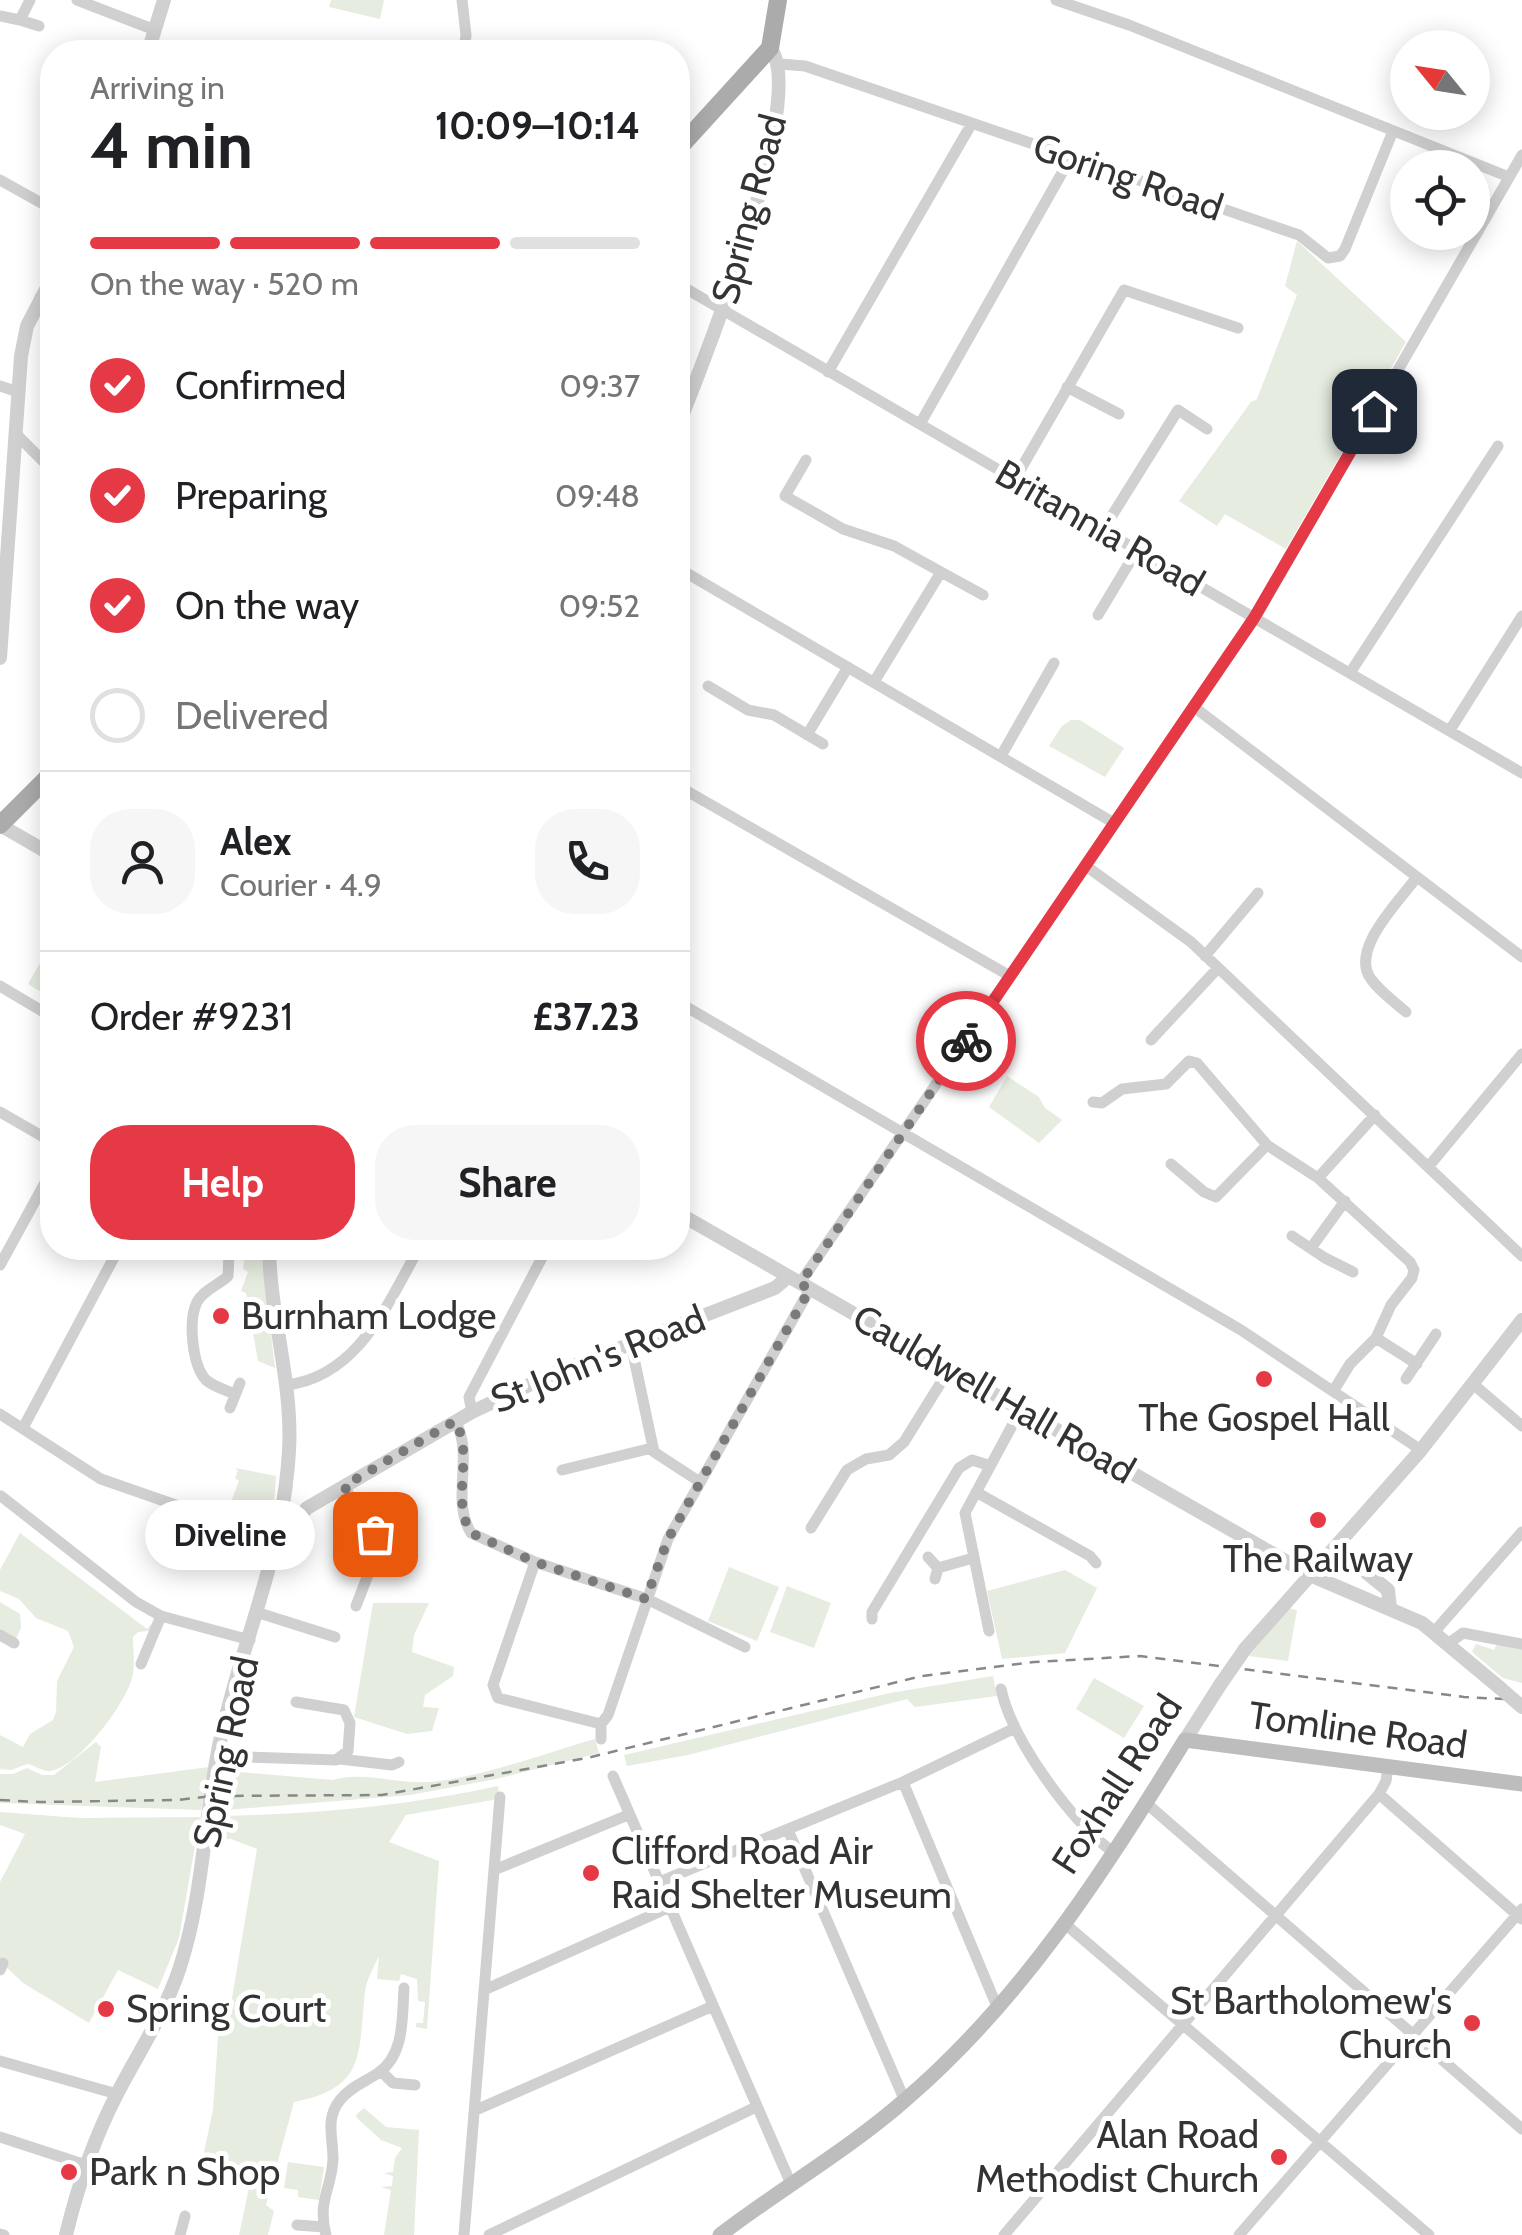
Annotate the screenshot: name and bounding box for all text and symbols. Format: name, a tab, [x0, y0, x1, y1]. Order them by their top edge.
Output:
north arrow	[1390, 30, 1490, 130]
map controls	[1390, 30, 1490, 250]
text: Arriving in	[90, 68, 225, 107]
text: 10:09–10:14	[435, 102, 640, 149]
text: 4 min	[90, 105, 253, 184]
street label: Spring Road	[701, 109, 796, 309]
street label: Goring Road	[1027, 122, 1229, 231]
button: locate	[1390, 150, 1490, 250]
text: On the way · 520 m	[90, 264, 359, 303]
icon: check	[90, 358, 145, 413]
text: Confirmed	[175, 362, 346, 409]
text: 09:37	[559, 366, 640, 405]
pin	[1332, 369, 1417, 454]
icon: home	[1347, 384, 1402, 439]
street label: Britannia Road	[987, 449, 1213, 606]
icon: check	[90, 468, 145, 523]
text: Preparing	[175, 472, 327, 519]
text: 09:48	[555, 476, 640, 515]
icon: check	[90, 578, 145, 633]
text: On the way	[175, 582, 359, 629]
text: 09:52	[559, 586, 640, 625]
text: Delivered	[175, 692, 329, 739]
button: person	[90, 809, 195, 914]
button: phone	[535, 809, 640, 914]
text: Alex	[220, 818, 291, 865]
text: Courier · 4.9	[220, 865, 382, 904]
courier	[916, 991, 1016, 1091]
text: Order #9231	[90, 993, 293, 1040]
text: £37.23	[533, 993, 640, 1040]
icon: bike	[939, 1014, 994, 1069]
button: Help	[90, 1125, 355, 1240]
button: Share	[375, 1125, 640, 1240]
place label: Burnham Lodge	[241, 1292, 496, 1339]
street label: St John's Road	[484, 1294, 712, 1423]
street label: Cauldwell Hall Road	[845, 1294, 1144, 1494]
marker: Burnham Lodge	[210, 1305, 232, 1327]
marker: The Gospel Hall	[1253, 1368, 1275, 1390]
place label: The Gospel Hall	[1138, 1394, 1390, 1441]
pin	[333, 1492, 418, 1577]
callout: Diveline	[145, 1499, 315, 1569]
icon: bag	[348, 1507, 403, 1562]
marker: The Railway	[1307, 1509, 1329, 1531]
text: Diveline	[174, 1515, 286, 1554]
place label: The Railway	[1223, 1535, 1413, 1582]
street label: Spring Road	[182, 1652, 269, 1852]
street label: Foxhall Road	[1041, 1685, 1192, 1882]
street label: Tomline Road	[1246, 1691, 1470, 1768]
place label: Clifford Road Air Raid Shelter Museum	[611, 1827, 952, 1918]
marker: Clifford Road Air Raid Shelter Museum	[580, 1862, 602, 1884]
place label: St Bartholomew's Church	[1170, 1977, 1452, 2068]
place label: Spring Court	[126, 1985, 327, 2032]
marker: Spring Court	[95, 1998, 117, 2020]
marker: St Bartholomew's Church	[1461, 2012, 1483, 2034]
place label: Alan Road Methodist Church	[975, 2111, 1259, 2202]
marker: Alan Road Methodist Church	[1268, 2146, 1290, 2168]
place label: Park n Shop	[89, 2148, 280, 2195]
marker: Park n Shop	[58, 2161, 80, 2183]

